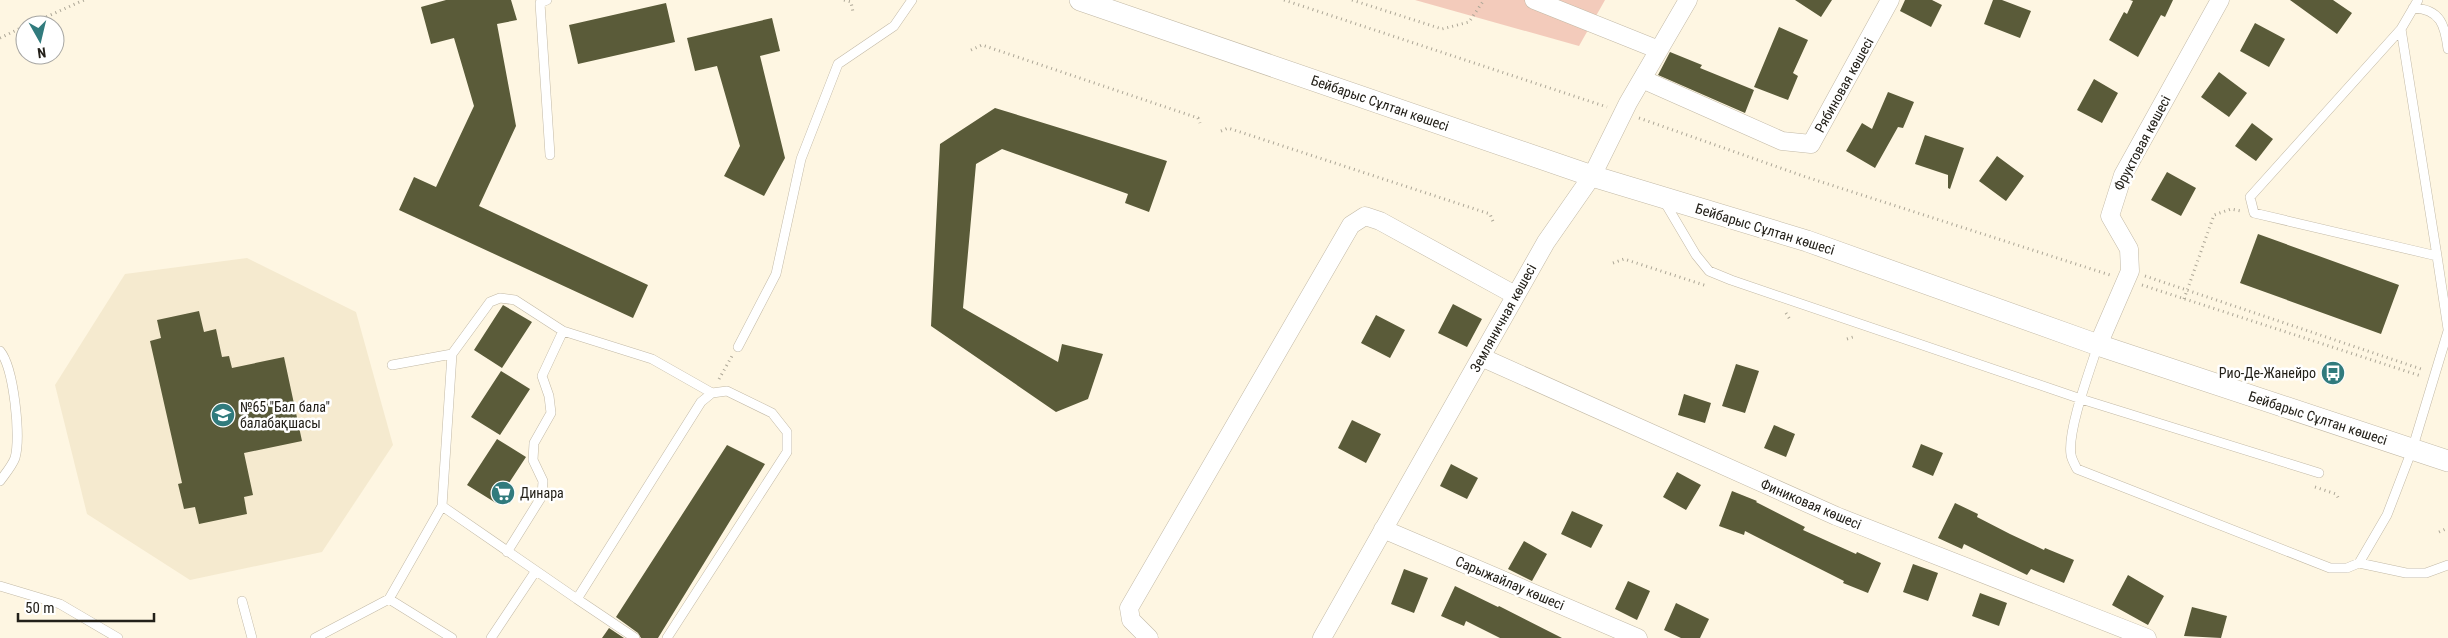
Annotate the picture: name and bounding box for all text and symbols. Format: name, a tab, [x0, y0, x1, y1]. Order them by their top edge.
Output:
north arrow	[15, 15, 65, 65]
street label: Рябиновая көшесі	[1811, 35, 1877, 135]
text: N	[36, 44, 47, 61]
street label: Бейбарыс Сұлтан көшесі	[1309, 72, 1451, 134]
street label: Фруктовая көшесі	[2110, 93, 2174, 193]
street label: Бейбарыс Сұлтан көшесі	[1693, 200, 1837, 258]
street label: Земляничная көшесі	[1467, 261, 1539, 375]
bus stop icon: Рио-Де-Жанейро	[2320, 360, 2346, 386]
place label: Рио-Де-Жанейро	[2219, 365, 2316, 381]
street label: Бейбарыс Сұлтан көшесі	[2247, 388, 2389, 448]
place label: №65 "Бал бала" балабақшасы	[240, 399, 330, 431]
school or university icon: №65 "Бал бала" балабақшасы	[210, 402, 236, 428]
street label: Финиковая көшесі	[1758, 476, 1864, 532]
supermarket icon: Динара	[490, 480, 516, 506]
place label: Динара	[520, 485, 564, 501]
street label: Сарыжайлау көшесі	[1453, 553, 1567, 613]
scale bar	[18, 590, 154, 622]
text: 50 m	[25, 599, 55, 617]

